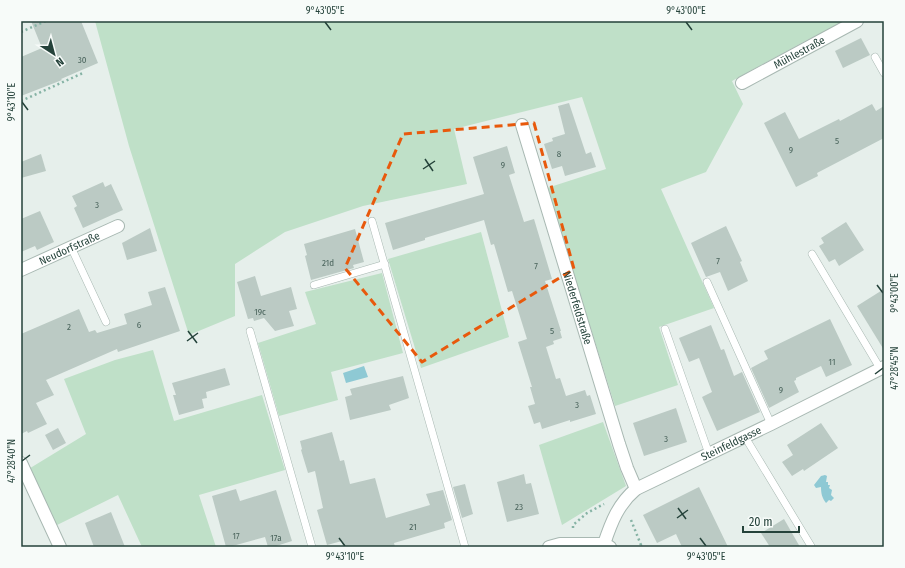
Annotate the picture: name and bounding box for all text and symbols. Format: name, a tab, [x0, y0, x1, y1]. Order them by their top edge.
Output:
text: 9°43'05"E	[306, 5, 345, 17]
text: 9°43'00"E	[666, 5, 706, 17]
north arrow	[34, 34, 74, 74]
street label: Mühlestraße	[772, 34, 827, 72]
text: N	[53, 54, 66, 69]
house number: 30	[78, 55, 87, 65]
text: 9°43'10"E	[6, 83, 18, 121]
house number: 5	[835, 136, 839, 146]
house number: 9	[789, 145, 793, 155]
house number: 8	[557, 149, 562, 159]
house number: 9	[501, 160, 505, 170]
house number: 3	[95, 200, 99, 210]
street label: Neudorfstraße	[37, 229, 102, 268]
house number: 7	[716, 256, 720, 266]
house number: 21d	[322, 258, 334, 268]
house number: 7	[534, 261, 538, 271]
street label: Niederfeldstraße	[560, 270, 594, 346]
text: 9°43'00"E	[889, 273, 901, 313]
house number: 19c	[254, 307, 266, 317]
house number: 6	[137, 320, 142, 330]
house number: 2	[67, 322, 71, 332]
house number: 5	[550, 326, 554, 336]
text: 47°28'45"N	[889, 346, 901, 390]
house number: 11	[829, 357, 835, 367]
house number: 9	[779, 385, 783, 395]
house number: 3	[575, 400, 579, 410]
street label: Steinfeldgasse	[699, 424, 764, 464]
house number: 3	[664, 434, 668, 444]
text: 47°28'40"N	[6, 439, 18, 483]
house number: 23	[515, 502, 523, 512]
scale bar	[743, 508, 799, 534]
text: 20 m	[749, 515, 773, 529]
house number: 21	[409, 522, 417, 532]
house number: 17	[232, 531, 240, 541]
house number: 17a	[270, 533, 282, 543]
text: 9°43'10"E	[326, 551, 364, 563]
text: 9°43'05"E	[687, 551, 726, 563]

